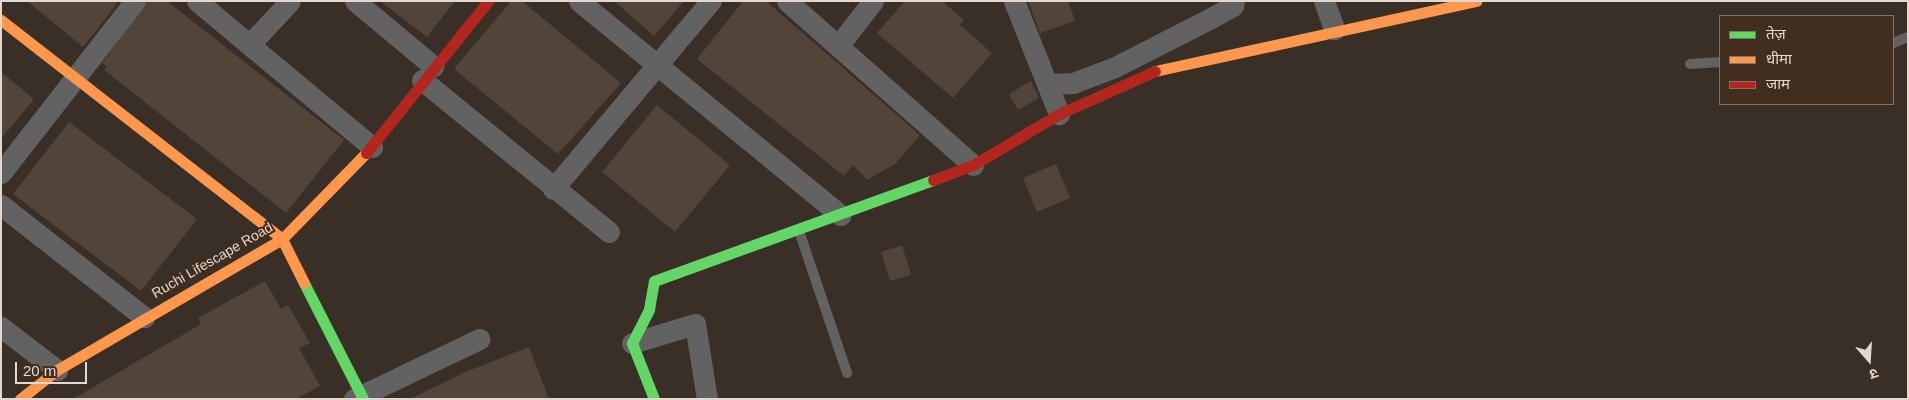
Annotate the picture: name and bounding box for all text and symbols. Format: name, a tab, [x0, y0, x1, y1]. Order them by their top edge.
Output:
legend	[1719, 15, 1894, 105]
text: तेज़	[1766, 25, 1786, 42]
text: धीमा	[1766, 50, 1792, 67]
text: जाम	[1766, 75, 1790, 92]
street label: Ruchi Lifescape Road	[148, 218, 276, 302]
north arrow	[1844, 335, 1894, 385]
scale bar	[18, 352, 90, 384]
text: 20 m	[23, 362, 56, 379]
text: उ	[1867, 365, 1880, 383]

